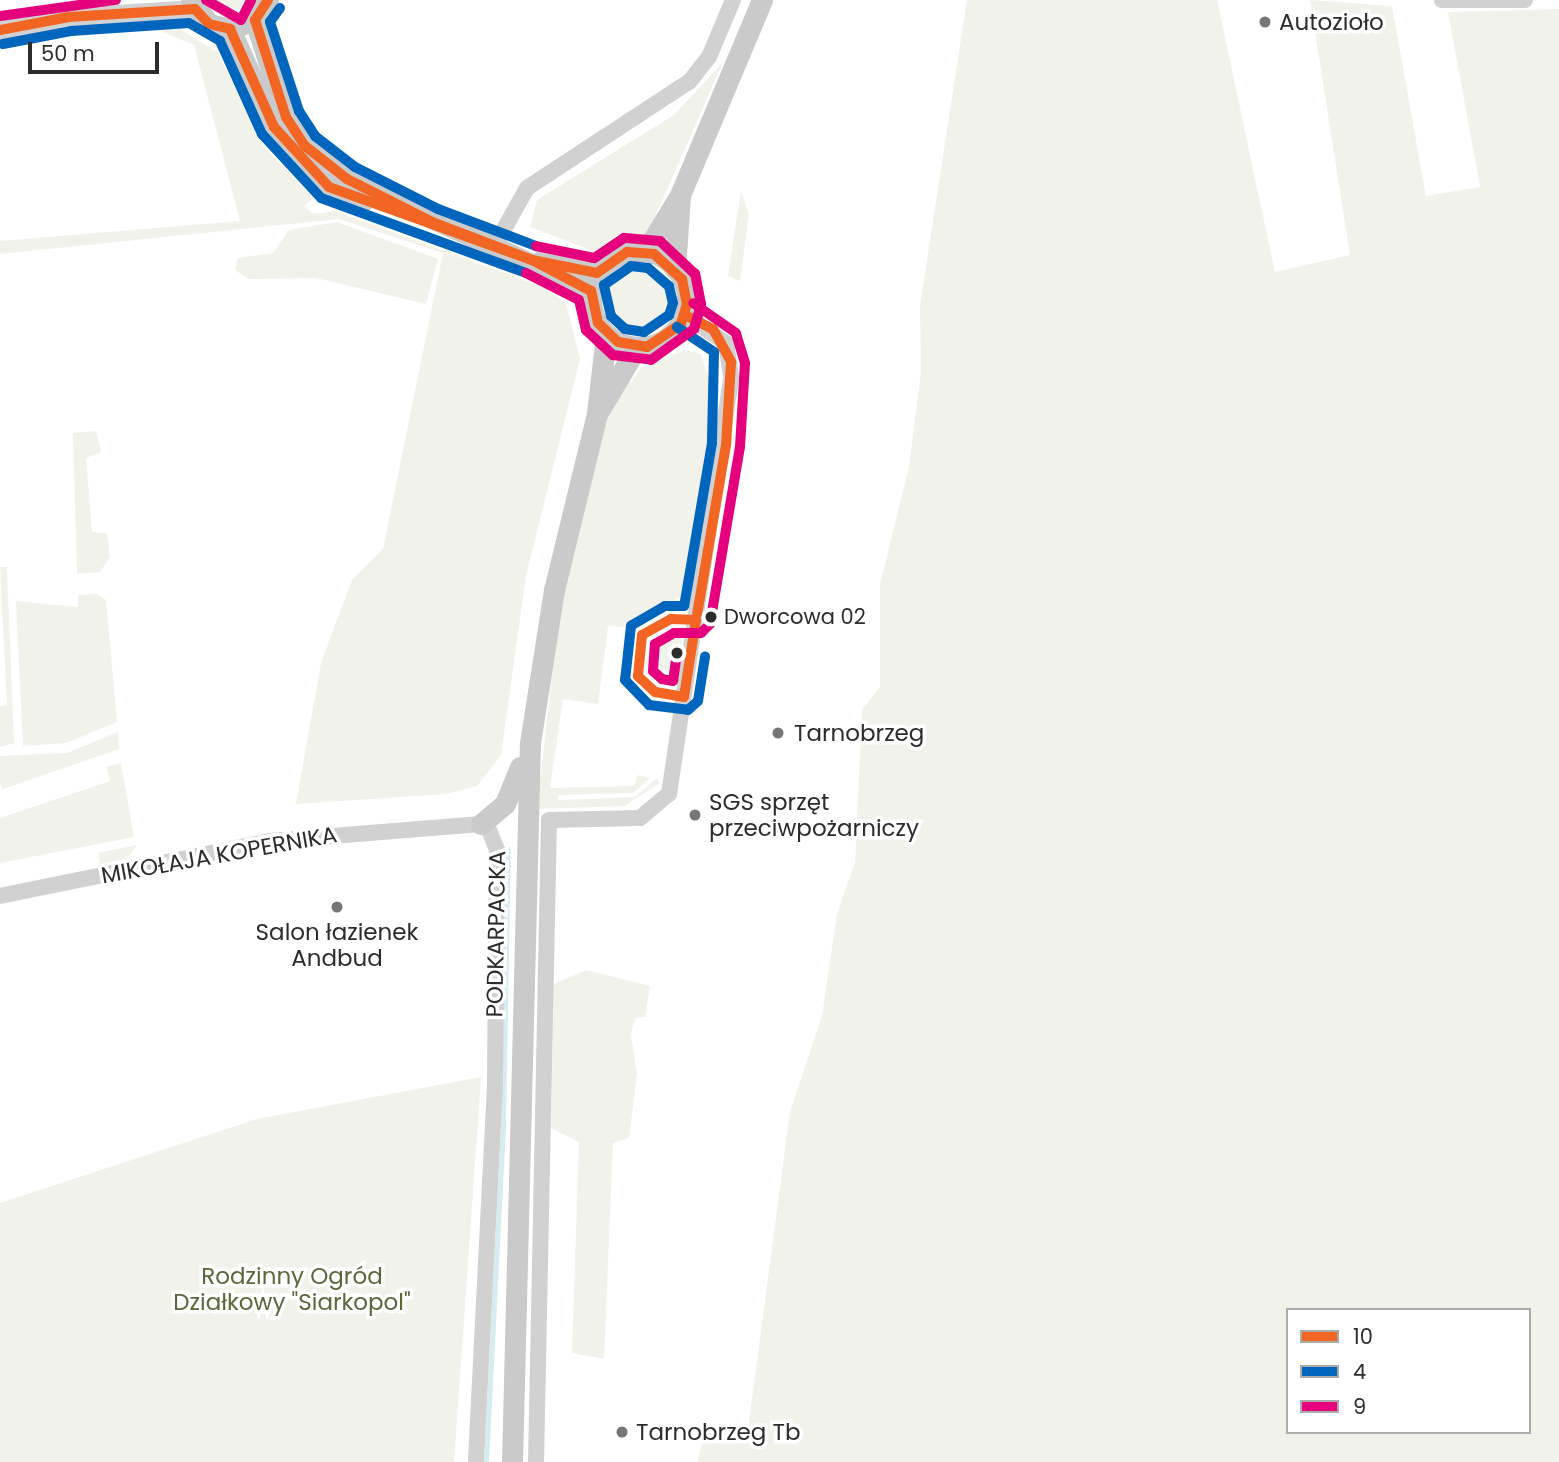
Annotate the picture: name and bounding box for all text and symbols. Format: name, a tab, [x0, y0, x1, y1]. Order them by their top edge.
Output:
place label: Autozioło	[1279, 8, 1384, 36]
marker: Autozioło	[1257, 14, 1273, 30]
scale bar	[32, 28, 163, 72]
text: 50 m	[41, 39, 95, 68]
place label: Dworcowa 02	[724, 604, 866, 630]
marker: Dworcowa 02	[704, 610, 718, 624]
unlabelled marker	[670, 646, 684, 660]
place label: Tarnobrzeg	[794, 719, 924, 747]
marker: Tarnobrzeg	[768, 723, 788, 743]
place label: SGS sprzęt przeciwpożarniczy	[709, 788, 919, 842]
marker: SGS sprzęt przeciwpożarniczy	[687, 807, 703, 823]
street label: MIKOŁAJA KOPERNIKA	[99, 821, 339, 889]
street label: PODKARPACKA	[481, 850, 511, 1018]
marker: Salon łazienek Andbud	[329, 899, 345, 915]
place label: Salon łazienek Andbud	[256, 918, 418, 972]
park label: Rodzinny Ogród Działkowy "Siarkopol"	[173, 1262, 411, 1316]
legend	[1286, 1308, 1531, 1434]
text: 10	[1353, 1322, 1373, 1351]
text: 4	[1353, 1357, 1366, 1386]
text: 9	[1353, 1392, 1366, 1421]
place label: Tarnobrzeg Tb	[636, 1418, 801, 1446]
marker: Tarnobrzeg Tb	[614, 1424, 630, 1440]

